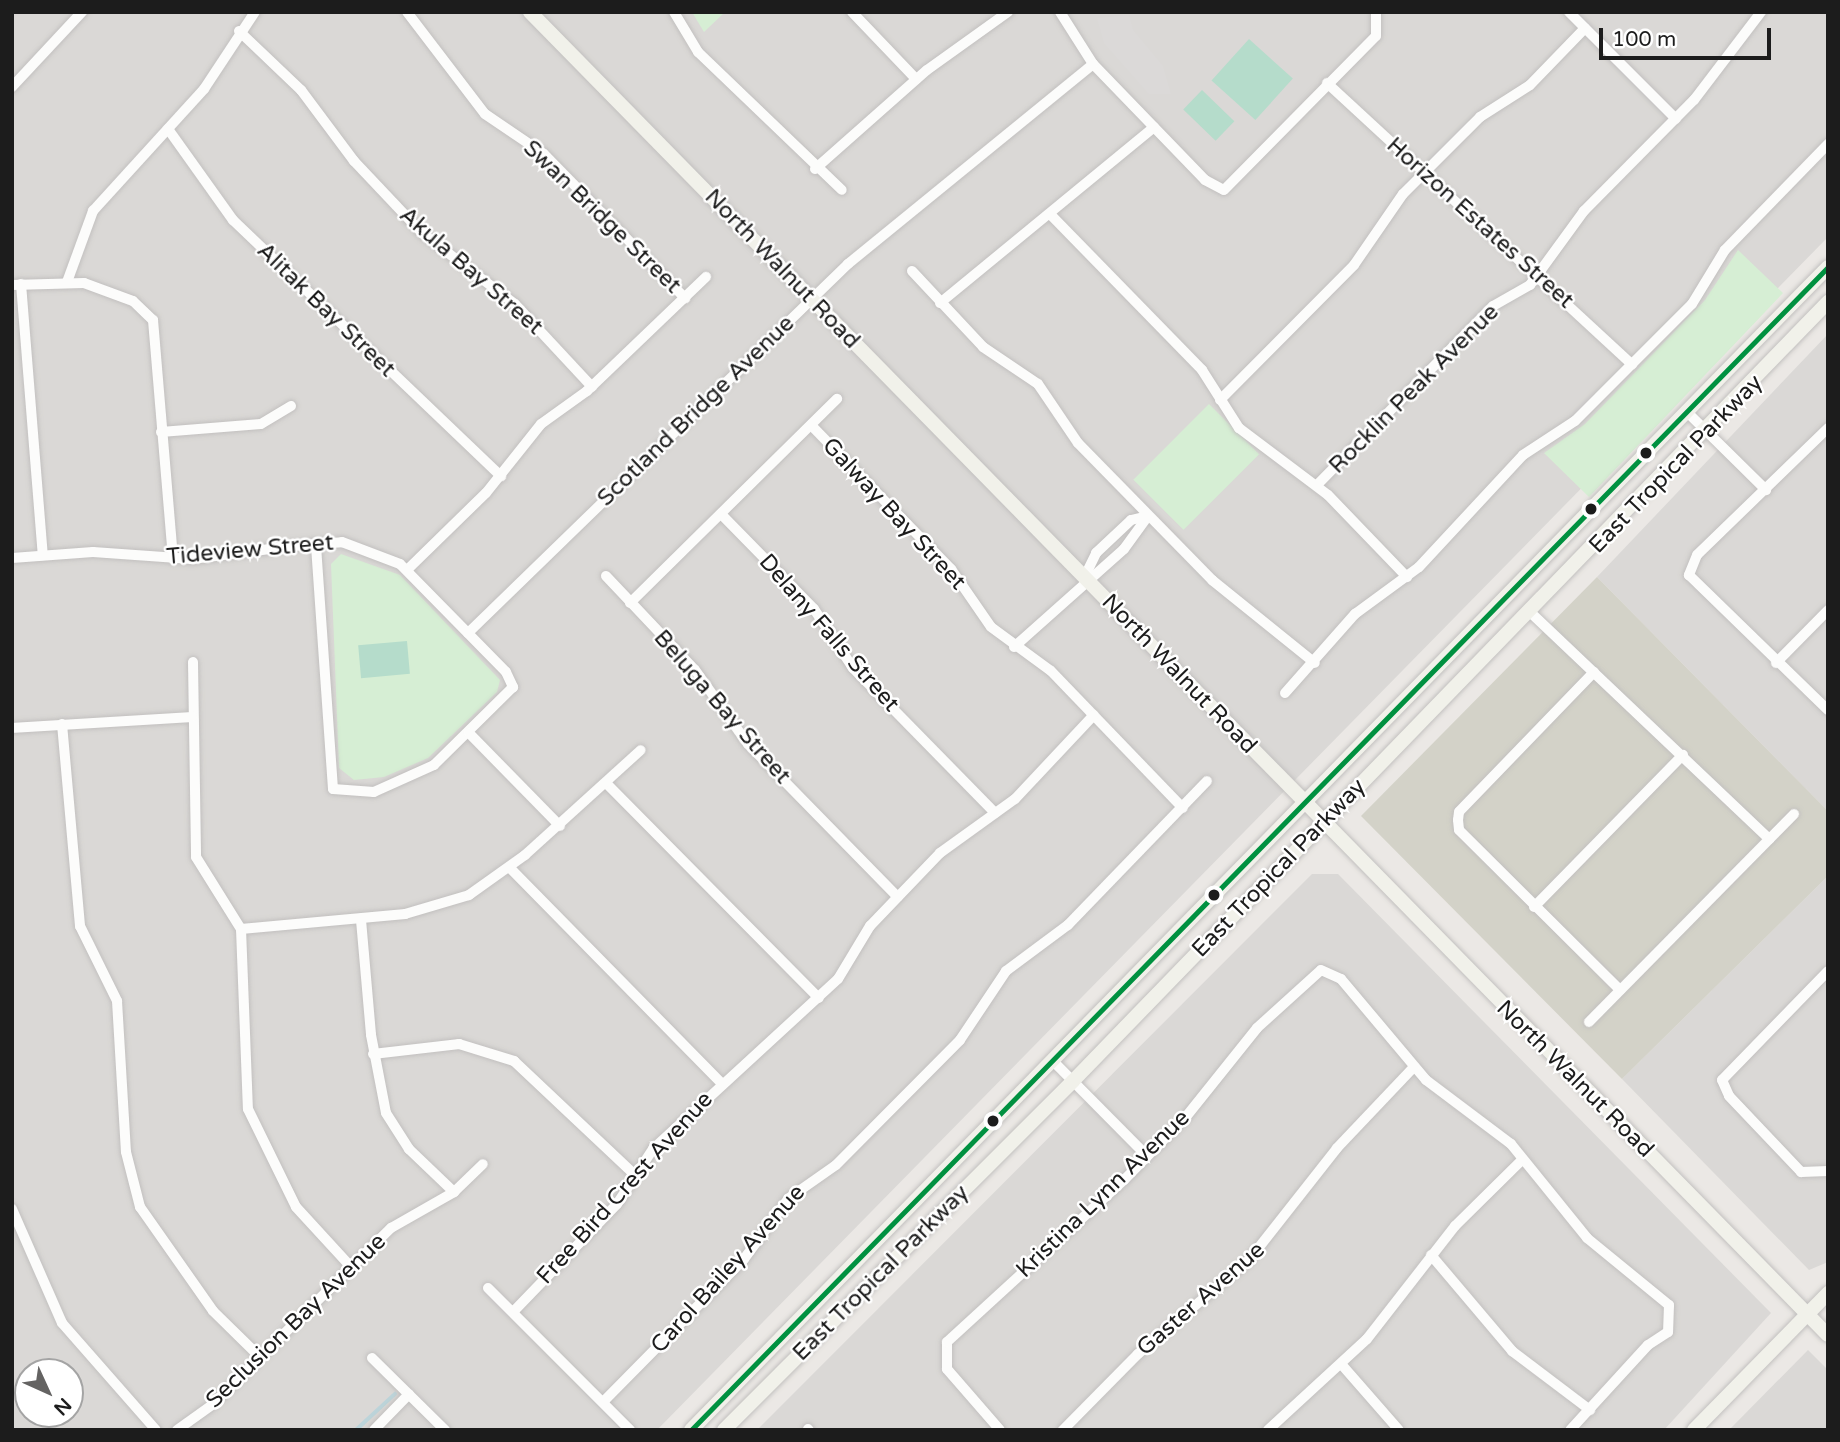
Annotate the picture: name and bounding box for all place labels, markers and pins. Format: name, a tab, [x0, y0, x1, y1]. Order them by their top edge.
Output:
unlabelled marker	[1639, 446, 1653, 460]
unlabelled marker	[1584, 502, 1598, 516]
unlabelled marker	[1207, 888, 1221, 902]
unlabelled marker	[986, 1114, 1000, 1128]

